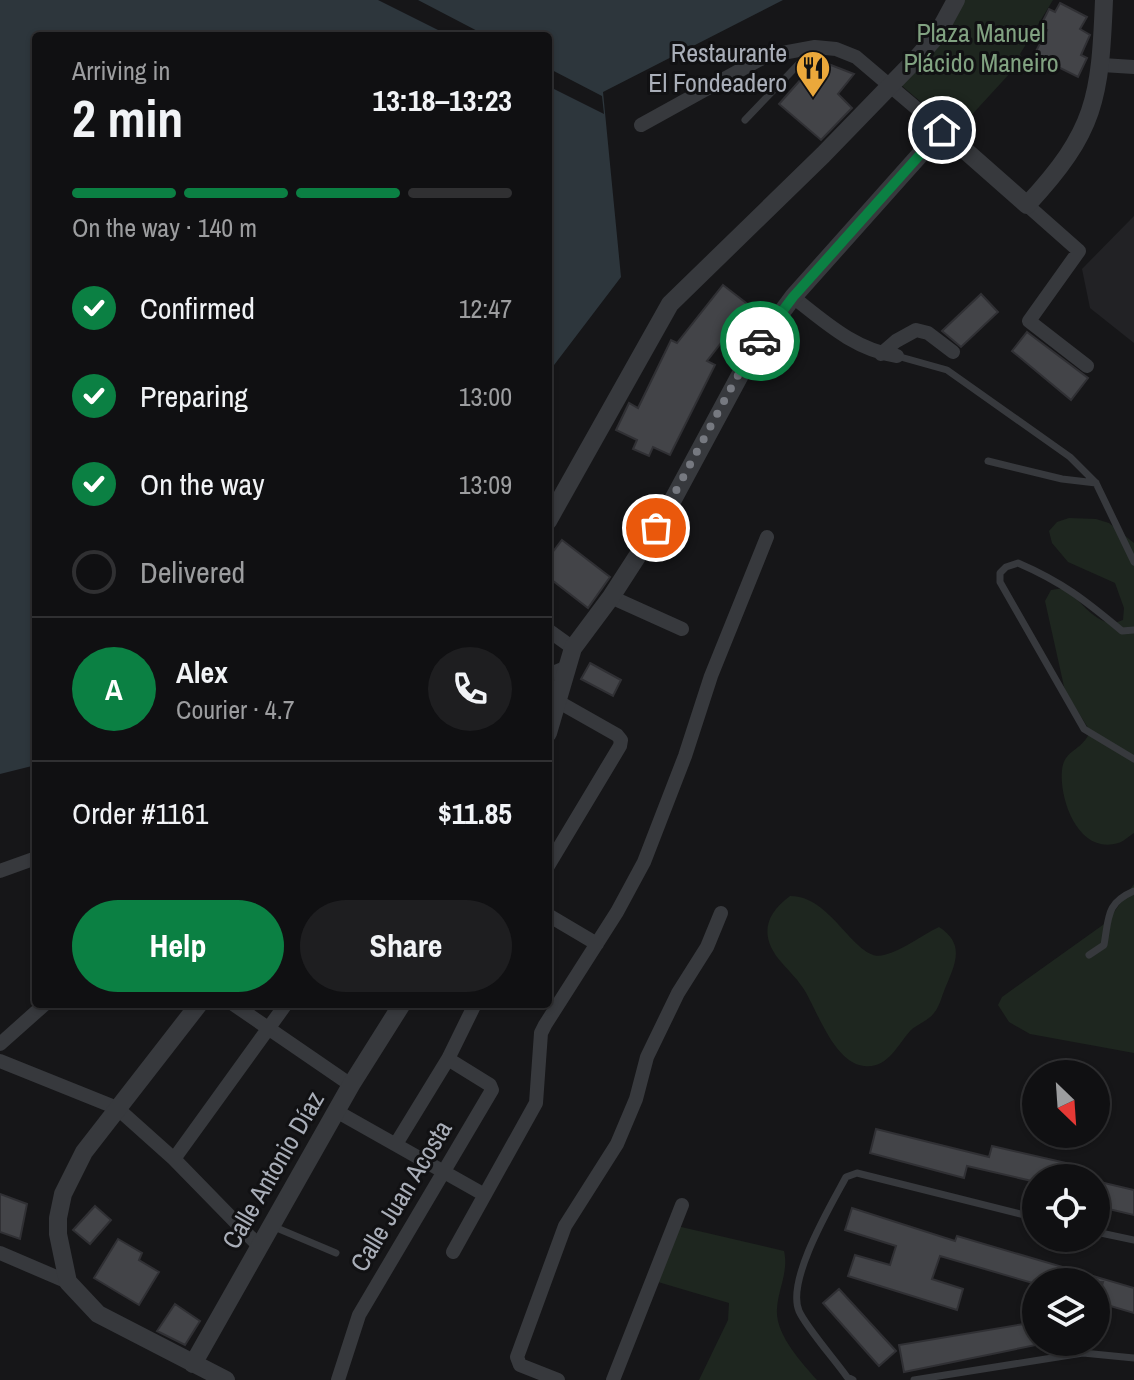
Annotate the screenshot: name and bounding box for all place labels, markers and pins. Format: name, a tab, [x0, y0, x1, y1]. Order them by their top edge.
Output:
place label: Restaurante El Fondeadero	[648, 35, 787, 100]
restaurant icon: Restaurante El Fondeadero	[794, 49, 832, 99]
pin	[908, 96, 976, 164]
pin	[622, 494, 690, 562]

